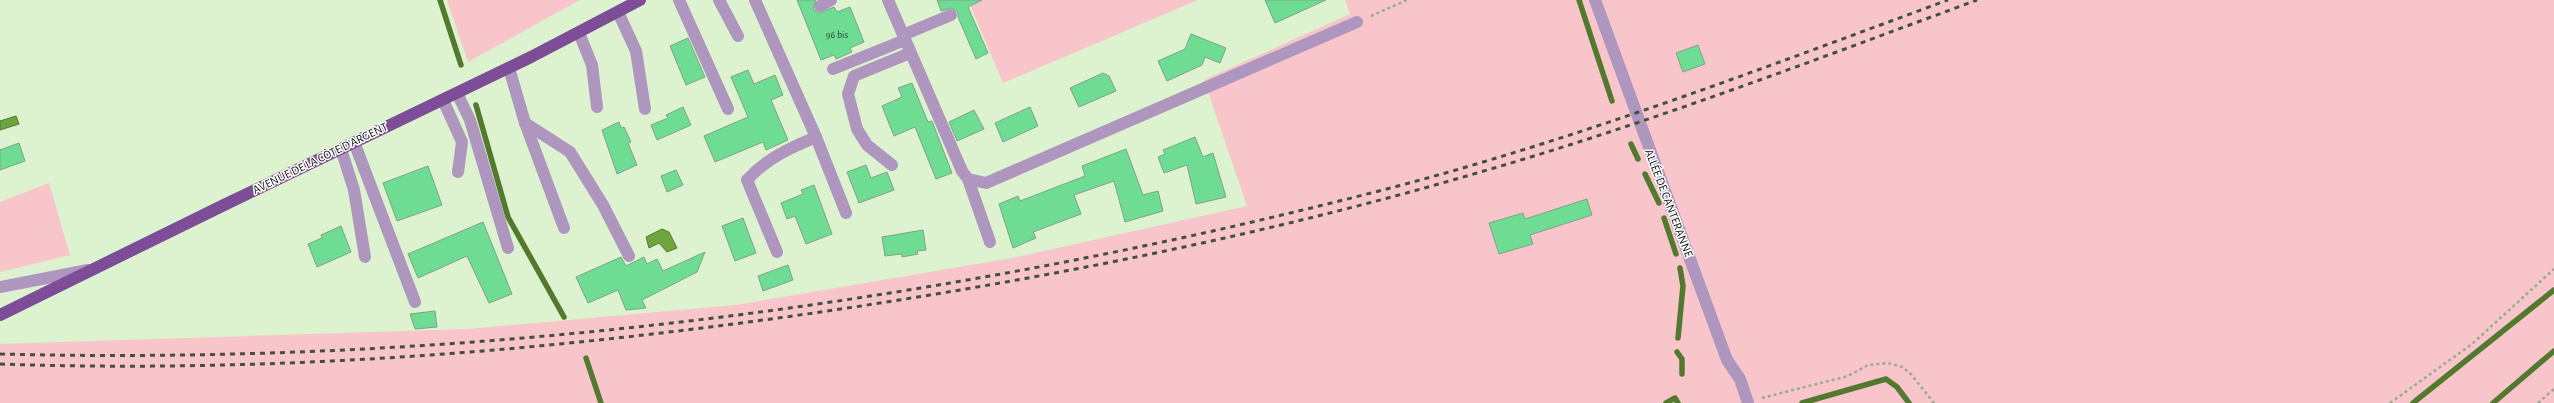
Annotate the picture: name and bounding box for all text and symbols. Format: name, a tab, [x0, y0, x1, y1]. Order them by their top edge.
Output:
house number: 96 bis	[826, 30, 848, 40]
street label: AVENUE DE LA CÔTE D'ARGENT	[250, 119, 389, 196]
street label: ALLÉE DE CANTERANNE	[1643, 147, 1696, 259]

